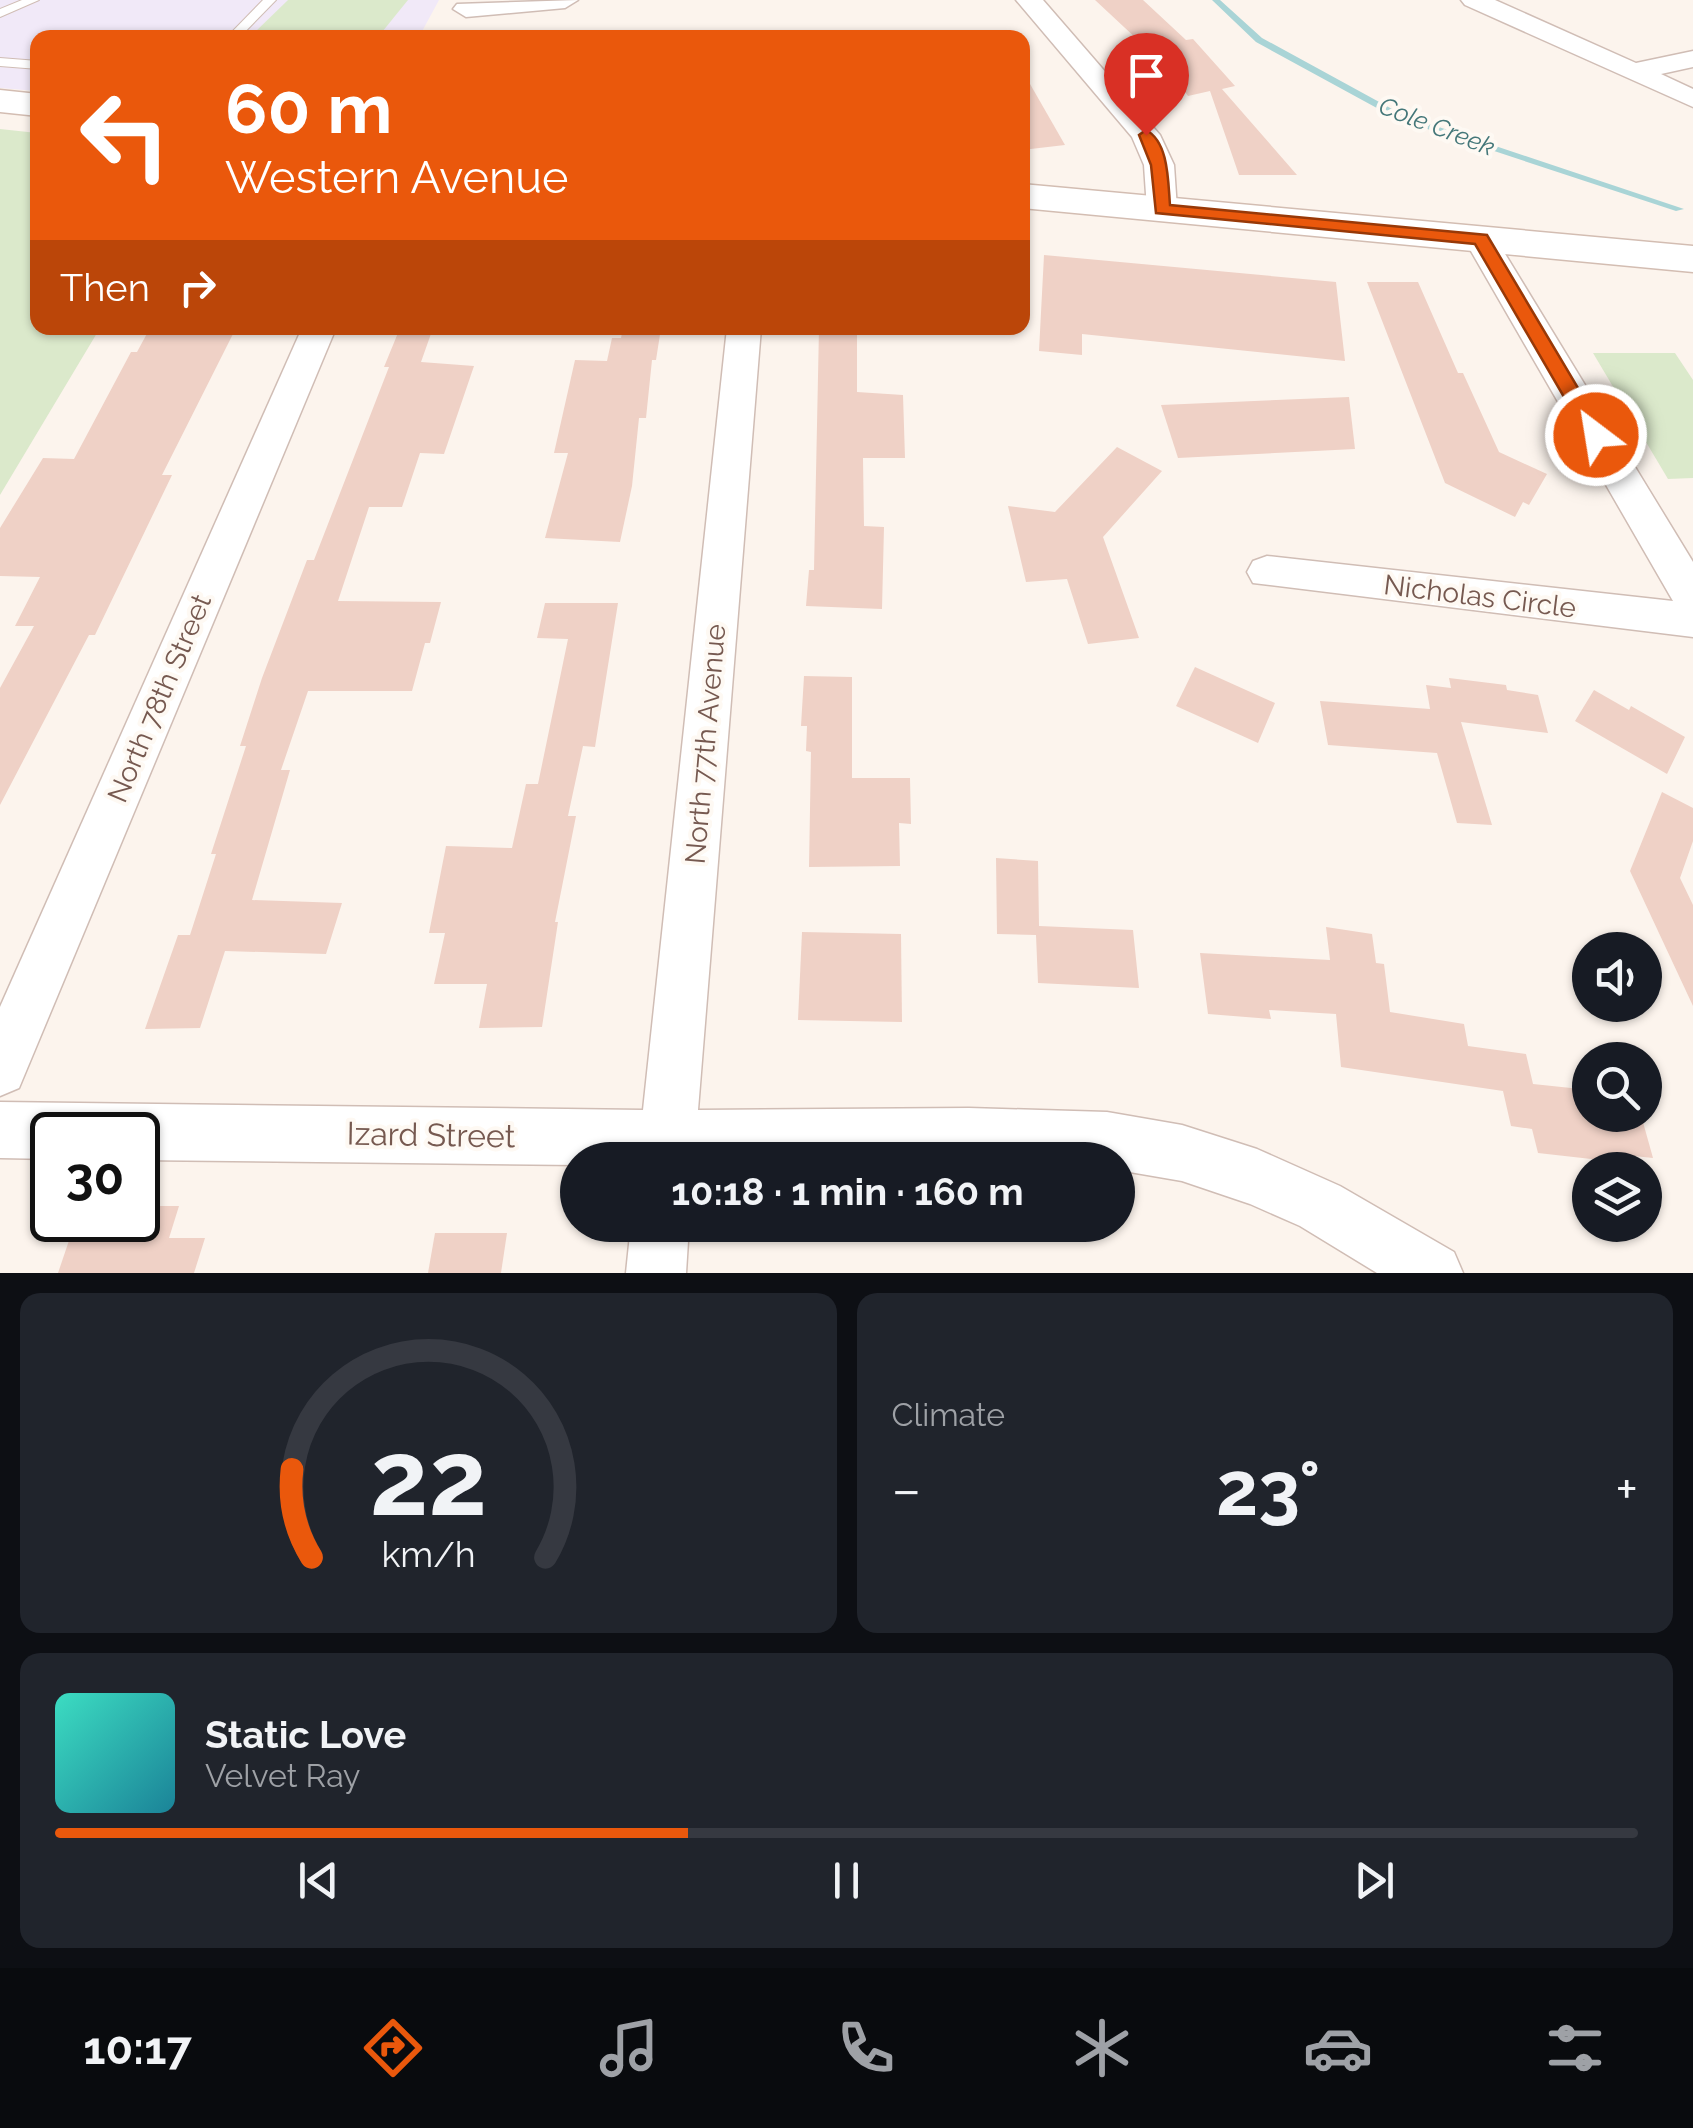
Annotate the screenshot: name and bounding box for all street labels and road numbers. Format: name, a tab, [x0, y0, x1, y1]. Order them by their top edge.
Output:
street label: Nicholas Circle	[1382, 568, 1578, 625]
street label: North 78th Street	[101, 589, 218, 807]
street label: North 77th Avenue	[679, 623, 732, 865]
street label: Izard Street	[346, 1115, 516, 1154]

